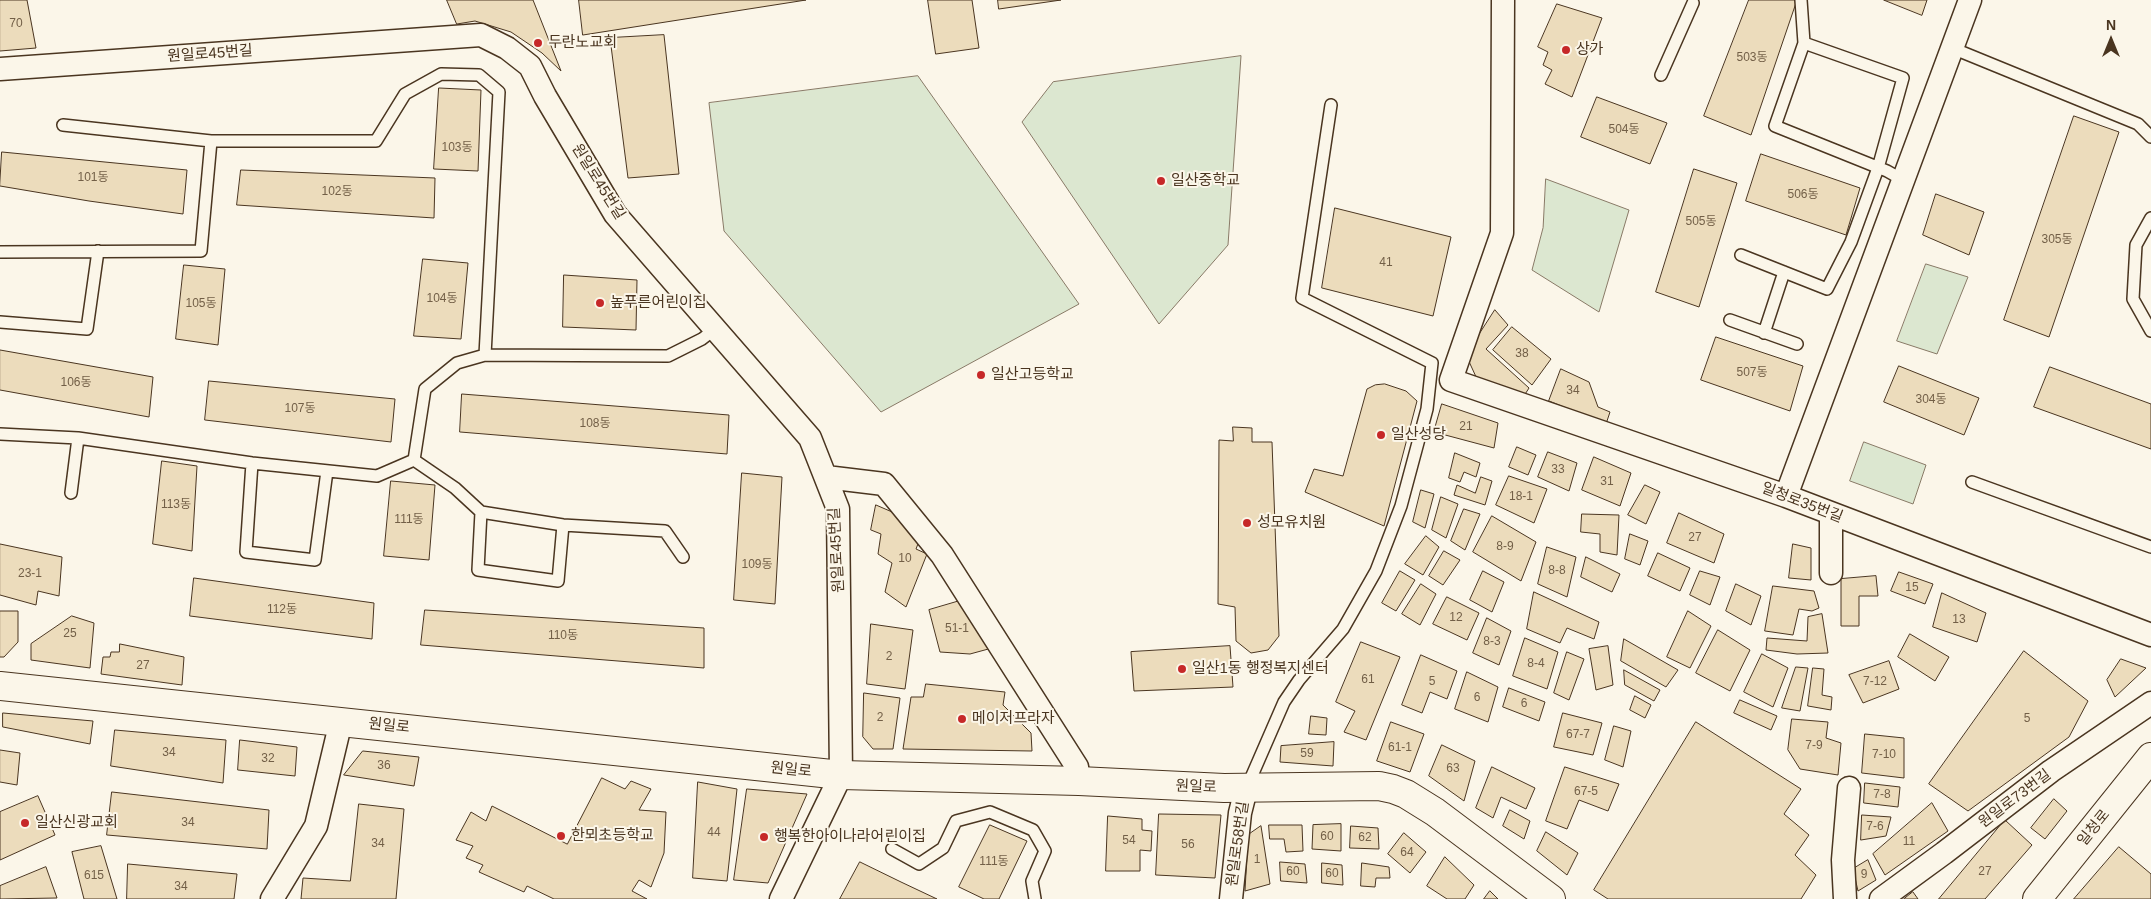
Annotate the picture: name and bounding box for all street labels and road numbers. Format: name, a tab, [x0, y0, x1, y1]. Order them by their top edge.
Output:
street label: 원일로45번길	[167, 42, 253, 66]
street label: 원일로45번길	[568, 141, 628, 223]
street label: 일청로35번길	[1759, 479, 1845, 527]
street label: 원일로45번길	[826, 507, 848, 593]
street label: 원일로	[367, 715, 411, 737]
street label: 원일로	[769, 759, 813, 781]
street label: 원일로73번길	[1975, 766, 2055, 832]
street label: 원일로	[1175, 777, 1217, 797]
street label: 원일로58번길	[1223, 800, 1253, 888]
street label: 일청로	[2074, 806, 2114, 850]

